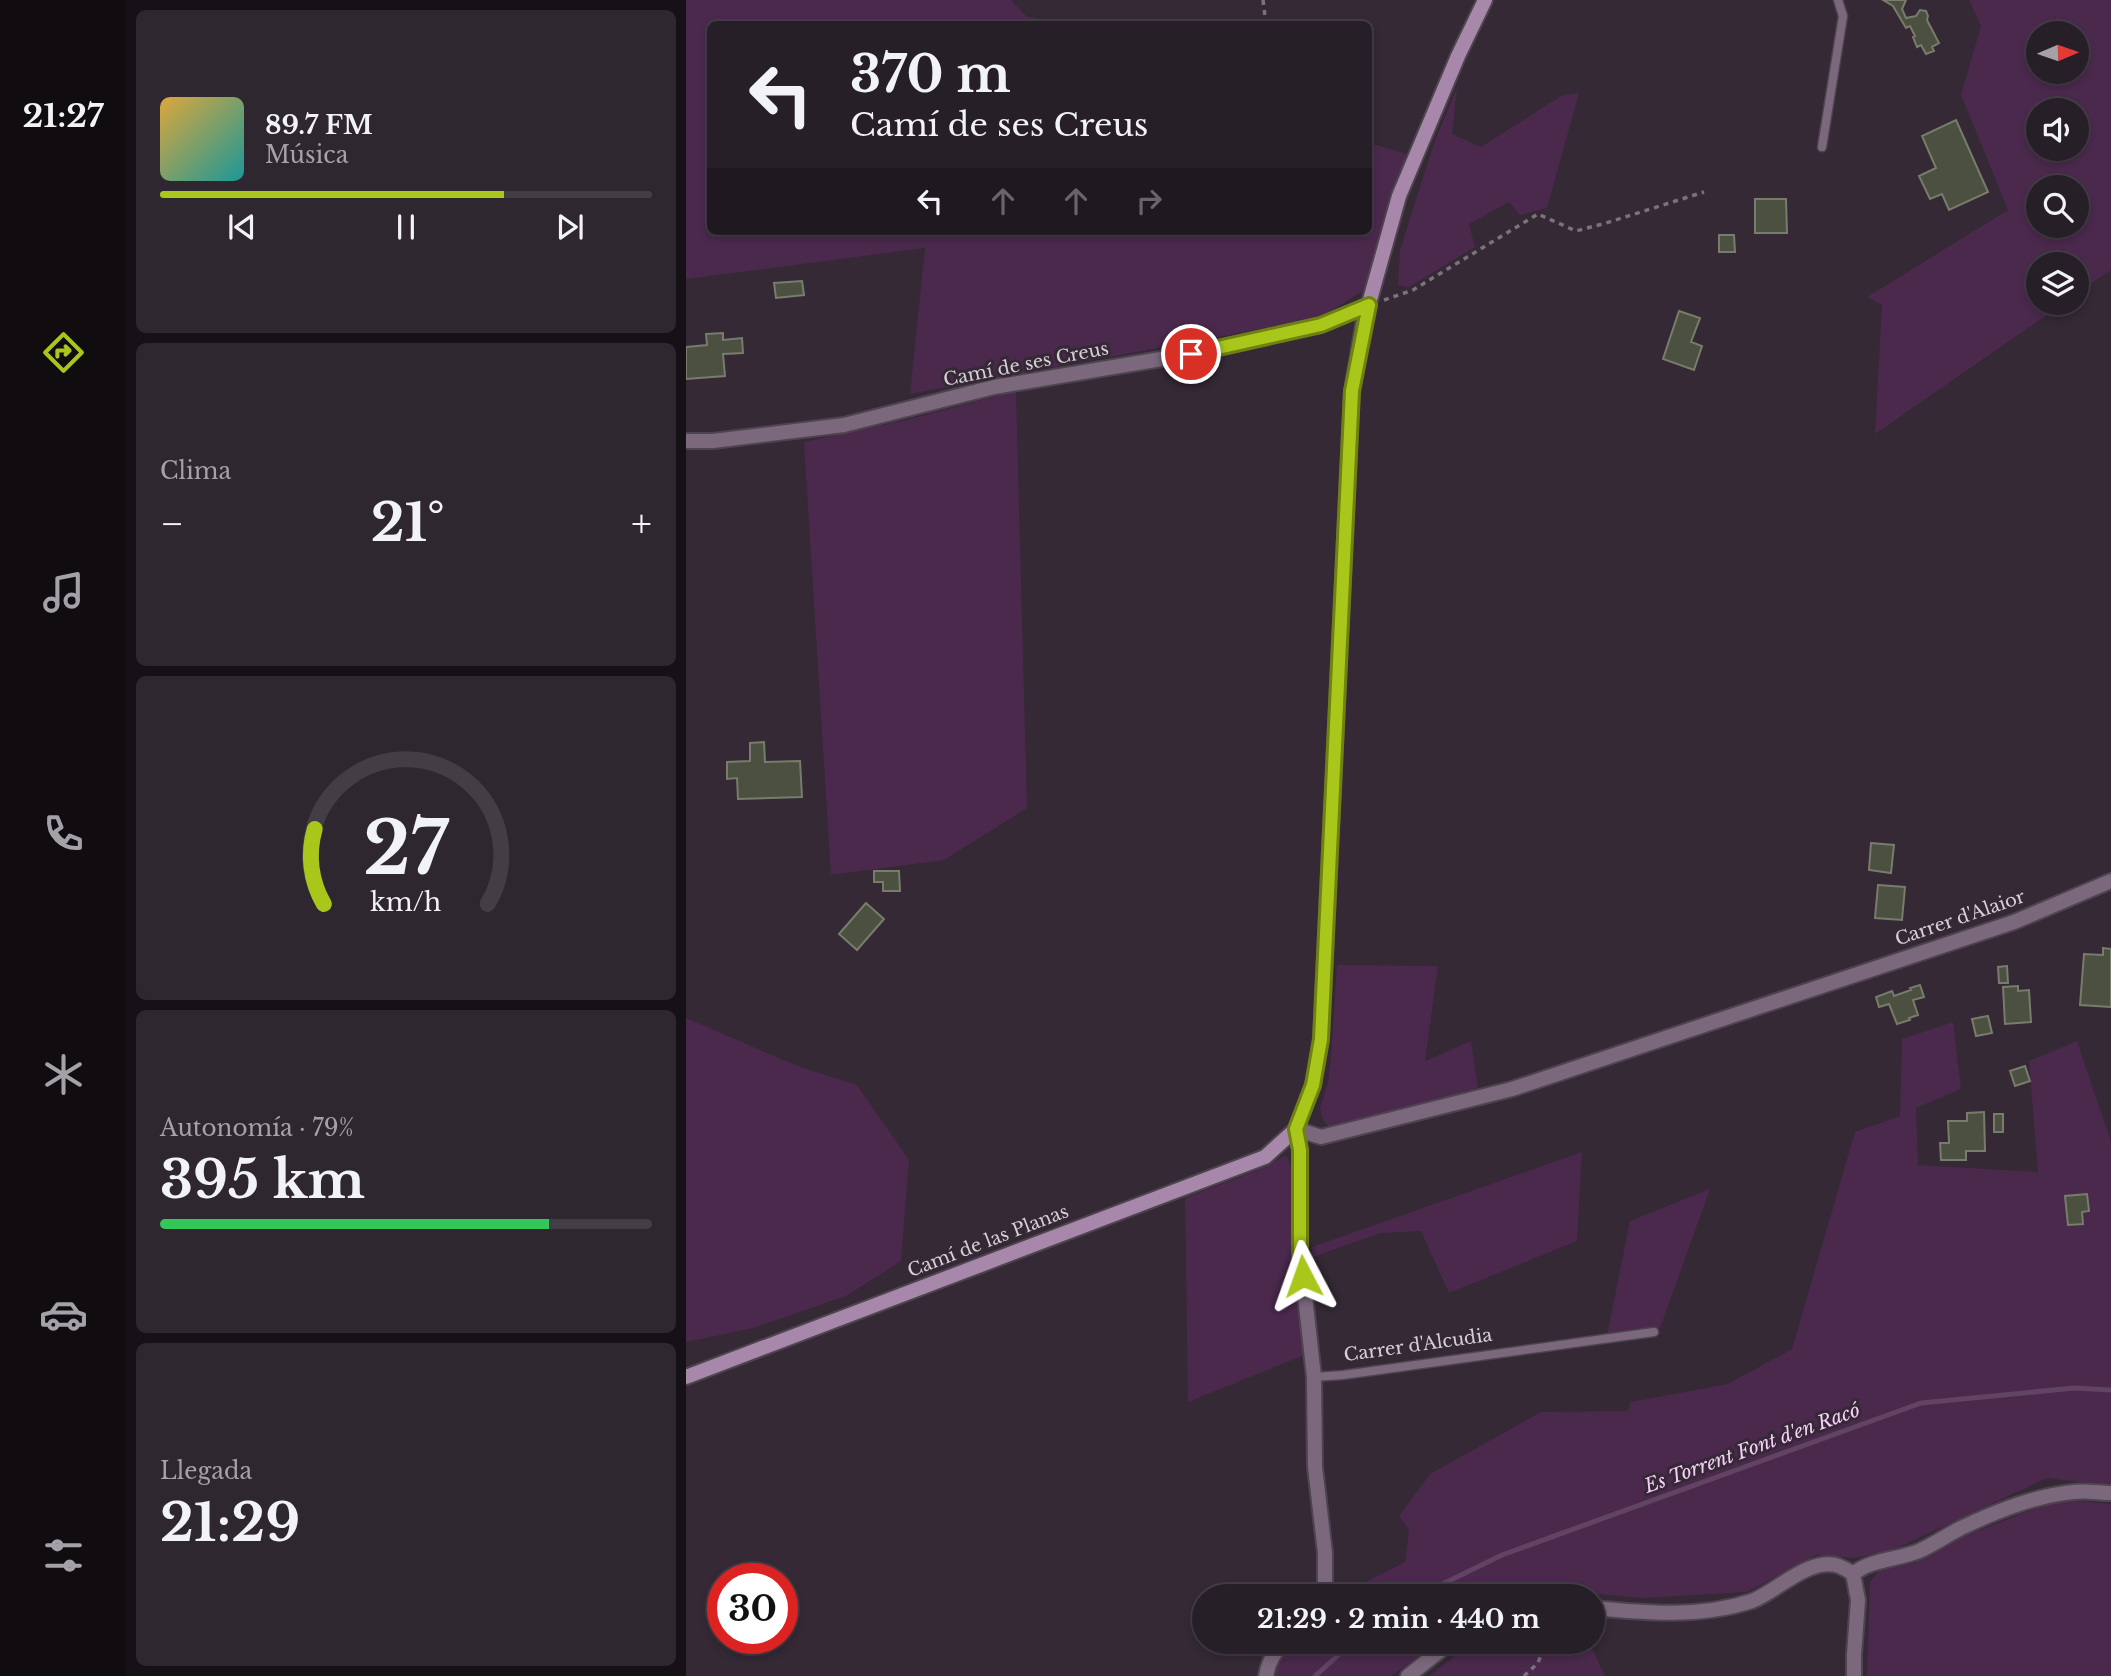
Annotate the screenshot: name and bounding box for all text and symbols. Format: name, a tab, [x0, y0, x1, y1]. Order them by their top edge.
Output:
north arrow	[2026, 21, 2090, 84]
map controls	[2026, 21, 2089, 315]
text: 370 m	[850, 44, 1011, 105]
icon: left	[735, 49, 826, 140]
text: 21:27	[22, 96, 104, 136]
button: sound	[2026, 98, 2089, 161]
text: Camí de ses Creus	[850, 105, 1148, 145]
text: 89.7 FM	[265, 109, 373, 141]
text: Música	[265, 141, 348, 169]
button: search	[2026, 175, 2089, 238]
icon: left	[911, 182, 949, 220]
icon: ahead	[984, 182, 1022, 220]
icon: ahead	[1057, 182, 1095, 220]
icon: right	[1130, 182, 1168, 220]
icon: previous	[223, 208, 261, 246]
icon: pause	[387, 208, 425, 246]
icon: next	[551, 208, 589, 246]
button: layers	[2026, 252, 2089, 315]
pin	[1161, 324, 1221, 384]
icon: directions	[39, 328, 88, 377]
icon: arrive	[1172, 335, 1210, 373]
street label: Camí de ses Creus	[942, 337, 1110, 391]
text: Clima	[160, 457, 231, 485]
text: 21°	[371, 491, 445, 555]
text: −	[160, 500, 184, 547]
text: +	[631, 500, 652, 547]
icon: music	[39, 568, 88, 617]
text: 27	[364, 803, 450, 894]
icon: phone	[39, 809, 88, 858]
street label: Carrer d'Alaior	[1892, 885, 2028, 951]
text: km/h	[371, 887, 441, 918]
icon: climate	[39, 1050, 88, 1099]
text: Autonomía · 79%	[160, 1114, 354, 1142]
text: 395 km	[160, 1148, 365, 1212]
street label: Camí de las Planas	[904, 1200, 1072, 1282]
position arrow	[1266, 1239, 1340, 1313]
icon: car	[39, 1290, 88, 1339]
street label: Carrer d'Alcudia	[1342, 1324, 1494, 1366]
water label: Es Torrent Font d'en Racó	[1640, 1398, 1863, 1498]
text: Llegada	[160, 1457, 252, 1485]
text: 21:29	[160, 1491, 300, 1555]
icon: filters	[39, 1531, 88, 1580]
speed limit sign: 30	[707, 1563, 798, 1654]
text: 21:29 · 2 min · 440 m	[1257, 1603, 1540, 1635]

